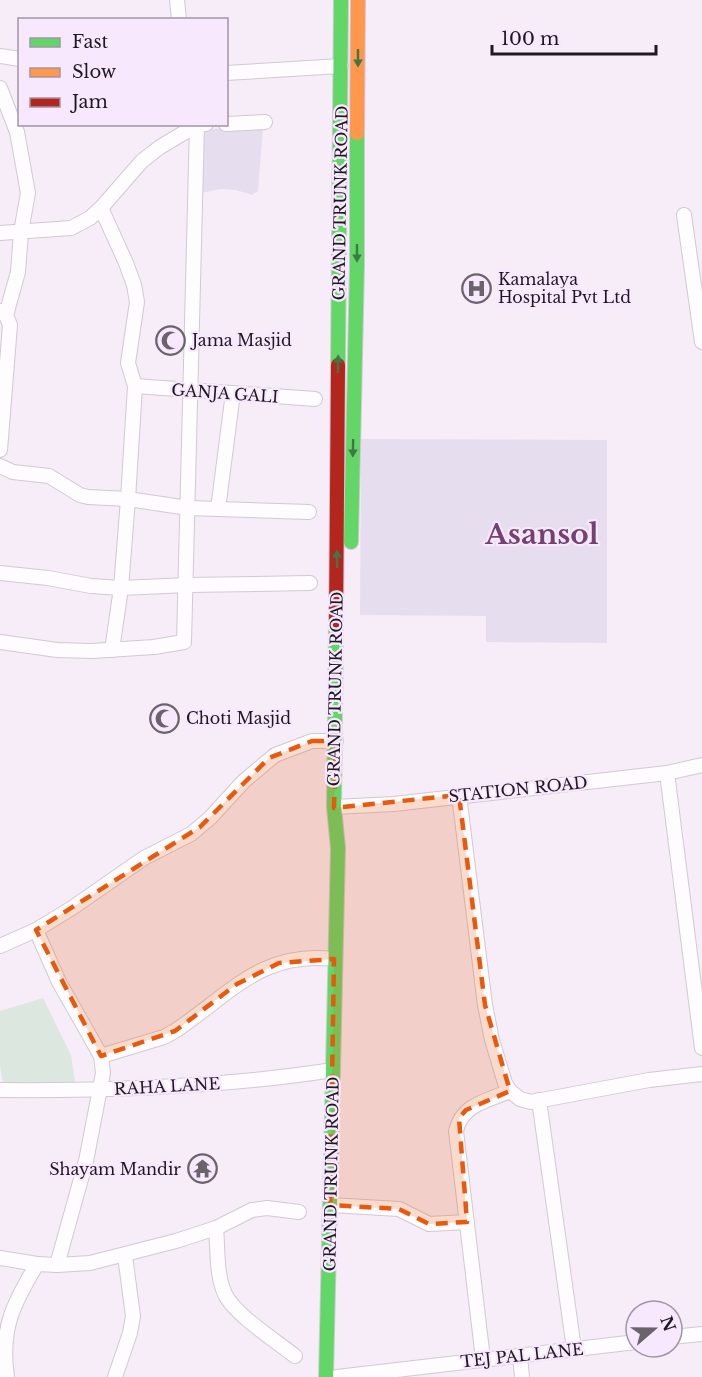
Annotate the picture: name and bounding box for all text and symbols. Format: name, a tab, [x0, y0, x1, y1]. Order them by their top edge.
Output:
legend	[18, 18, 228, 126]
scale bar	[492, 18, 656, 56]
text: 100 m	[501, 28, 559, 50]
text: Fast	[72, 31, 109, 53]
one-way arrow	[353, 49, 363, 68]
text: Slow	[72, 61, 117, 83]
text: Jam	[70, 91, 108, 113]
street label: GRAND TRUNK ROAD	[328, 105, 352, 301]
one-way arrow	[352, 244, 362, 263]
place label: Kamalaya Hospital Pvt Ltd	[498, 269, 631, 307]
hospital icon: Kamalaya Hospital Pvt Ltd	[461, 272, 493, 304]
mosque icon: Jama Masjid	[155, 324, 187, 356]
place label: Jama Masjid	[190, 330, 292, 350]
one-way arrow	[333, 355, 343, 374]
street label: GANJA GALI	[171, 379, 279, 407]
one-way arrow	[348, 439, 358, 458]
district label: Asansol	[484, 517, 599, 552]
one-way arrow	[332, 550, 342, 569]
street label: GRAND TRUNK ROAD	[323, 591, 347, 787]
mosque icon: Choti Masjid	[149, 702, 181, 734]
place label: Choti Masjid	[186, 708, 291, 728]
street label: STATION ROAD	[447, 772, 589, 806]
street label: RAHA LANE	[114, 1073, 220, 1099]
street label: GRAND TRUNK ROAD	[319, 1076, 343, 1272]
temple icon: Shayam Mandir	[186, 1153, 218, 1185]
place label: Shayam Mandir	[49, 1159, 181, 1179]
north arrow	[624, 1299, 684, 1359]
text: N	[656, 1313, 680, 1334]
street label: TEJ PAL LANE	[460, 1339, 584, 1371]

